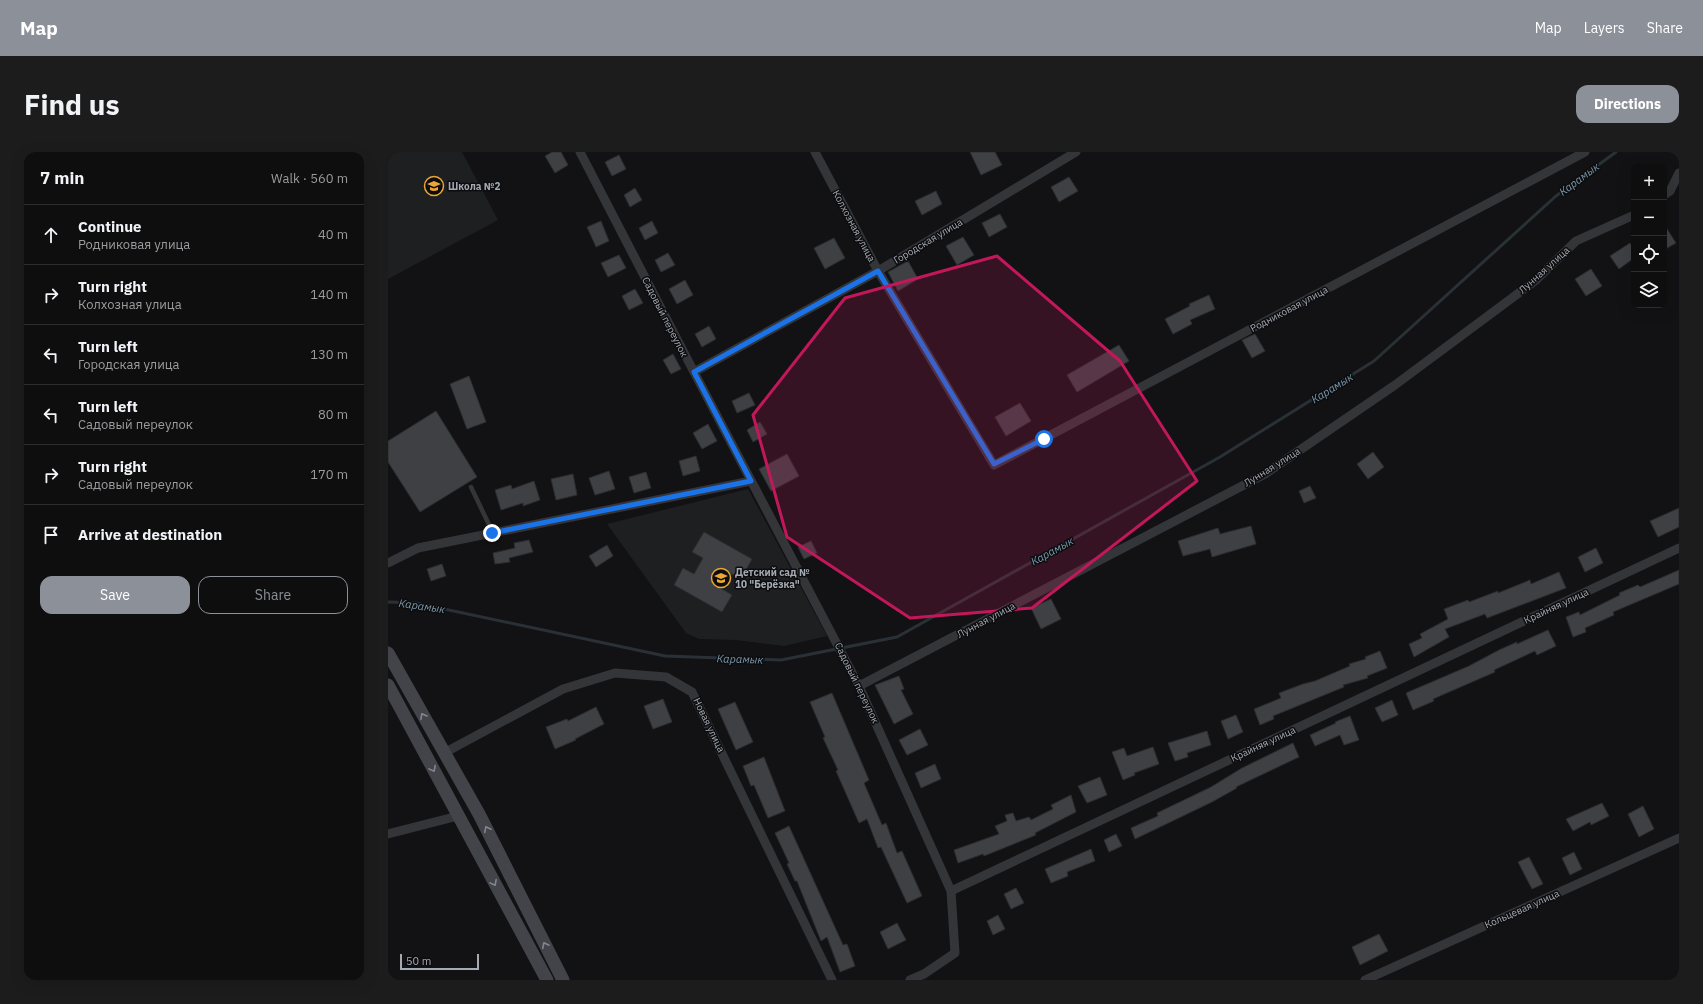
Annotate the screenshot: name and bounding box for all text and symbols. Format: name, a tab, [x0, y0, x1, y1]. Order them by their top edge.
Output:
text: Map	[20, 16, 58, 40]
text: Map	[1535, 19, 1562, 37]
text: Layers	[1584, 19, 1625, 37]
text: Share	[1647, 19, 1683, 37]
button: Directions	[1576, 85, 1679, 123]
text: Find us	[24, 86, 120, 123]
water label: Карамык	[1556, 159, 1602, 199]
map controls	[1631, 164, 1667, 308]
button: +	[1631, 164, 1667, 200]
text: 7 min	[40, 167, 84, 189]
text: Walk · 560 m	[271, 170, 348, 187]
school or university icon: Школа №2	[423, 175, 445, 197]
place label: Школа №2	[448, 180, 500, 193]
street label: Колхозная улица	[830, 188, 879, 265]
button: −	[1631, 200, 1667, 236]
street label: Городская улица	[891, 215, 965, 267]
text: Continue	[78, 217, 142, 236]
icon: ahead	[40, 224, 62, 246]
text: 40 m	[318, 226, 348, 243]
text: Родниковая улица	[78, 236, 190, 253]
button: locate	[1631, 236, 1667, 272]
street label: Лунная улица	[1516, 243, 1573, 296]
button: layers	[1631, 272, 1667, 308]
street label: Садовый переулок	[639, 275, 691, 360]
text: Turn right	[78, 277, 147, 296]
street label: Родниковая улица	[1248, 283, 1331, 335]
icon: right	[40, 284, 62, 306]
text: 140 m	[310, 286, 348, 303]
text: Колхозная улица	[78, 296, 182, 313]
text: Turn left	[78, 337, 138, 356]
icon: left	[40, 344, 62, 366]
text: 130 m	[310, 346, 348, 363]
text: Городская улица	[78, 356, 180, 373]
water label: Карамык	[1308, 370, 1356, 406]
text: Turn left	[78, 397, 138, 416]
icon: left	[40, 404, 62, 426]
text: 80 m	[318, 406, 348, 423]
text: Садовый переулок	[78, 416, 193, 433]
route start	[1035, 430, 1053, 448]
street label: Лунная улица	[1241, 444, 1303, 490]
text: Turn right	[78, 457, 147, 476]
icon: right	[40, 464, 62, 486]
text: 170 m	[310, 466, 348, 483]
text: Садовый переулок	[78, 476, 193, 493]
icon: arrive	[40, 524, 62, 546]
route end	[483, 524, 501, 542]
text: Arrive at destination	[78, 525, 222, 544]
water label: Карамык	[1028, 533, 1076, 568]
place label: Детский сад № 10 "Берёзка"	[735, 566, 810, 591]
school or university icon: Детский сад № 10 "Берёзка"	[710, 567, 732, 589]
button: Save	[40, 576, 190, 614]
button: Share	[198, 576, 348, 614]
street label: Крайняя улица	[1521, 585, 1591, 627]
water label: Карамык	[398, 596, 446, 616]
street label: Лунная улица	[955, 599, 1018, 641]
street label: Садовый переулок	[832, 640, 882, 726]
water label: Карамык	[716, 651, 764, 667]
street label: Новая улица	[690, 696, 728, 755]
one-way arrow	[421, 712, 428, 720]
street label: Крайняя улица	[1228, 723, 1298, 765]
one-way arrow	[428, 764, 436, 772]
one-way arrow	[484, 826, 491, 833]
one-way arrow	[490, 879, 497, 886]
street label: Кольцевая улица	[1483, 886, 1562, 931]
one-way arrow	[542, 942, 550, 949]
scale bar	[400, 952, 479, 971]
text: 50 m	[406, 954, 431, 968]

